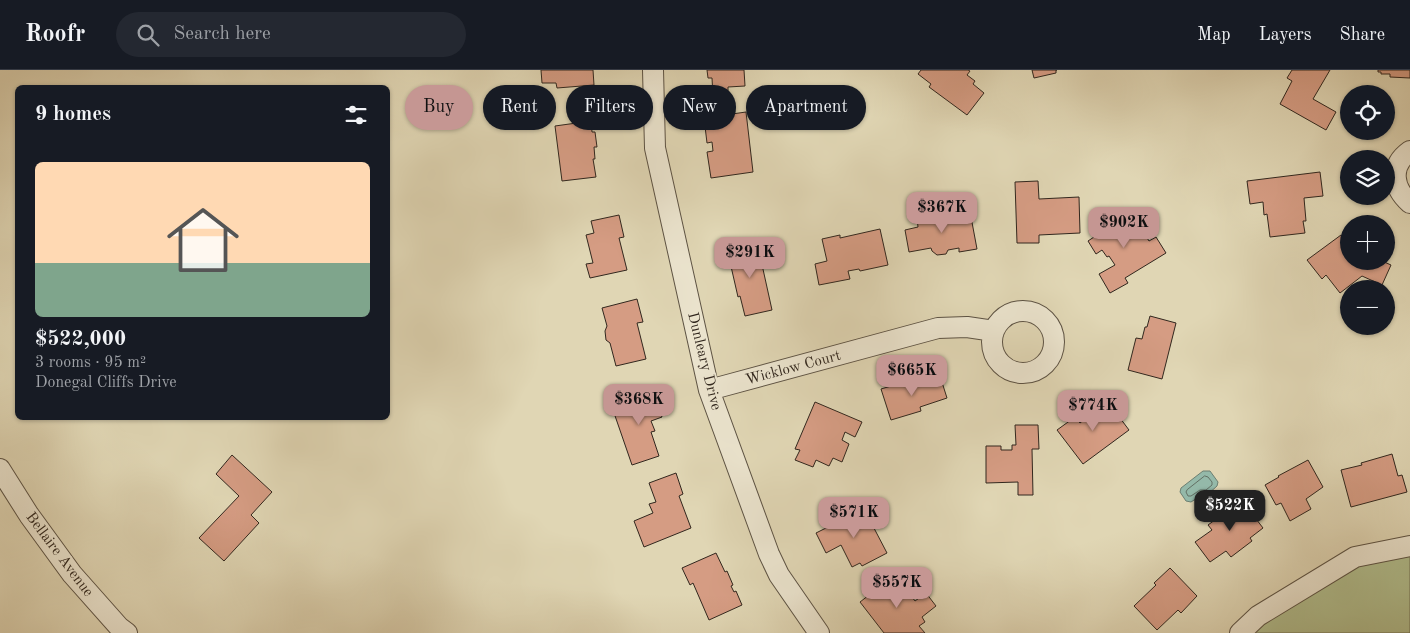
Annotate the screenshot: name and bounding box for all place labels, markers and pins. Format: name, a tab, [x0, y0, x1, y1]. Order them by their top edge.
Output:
pin: $367K	[907, 191, 977, 234]
pin: $902K	[1089, 206, 1159, 249]
pin: $291K	[715, 236, 785, 279]
pin: $665K	[877, 354, 947, 397]
pin: $368K	[604, 384, 674, 426]
pin: $774K	[1058, 390, 1128, 432]
pin: $522K	[1195, 490, 1265, 532]
pin: $571K	[819, 496, 889, 539]
pin: $557K	[862, 566, 932, 609]

